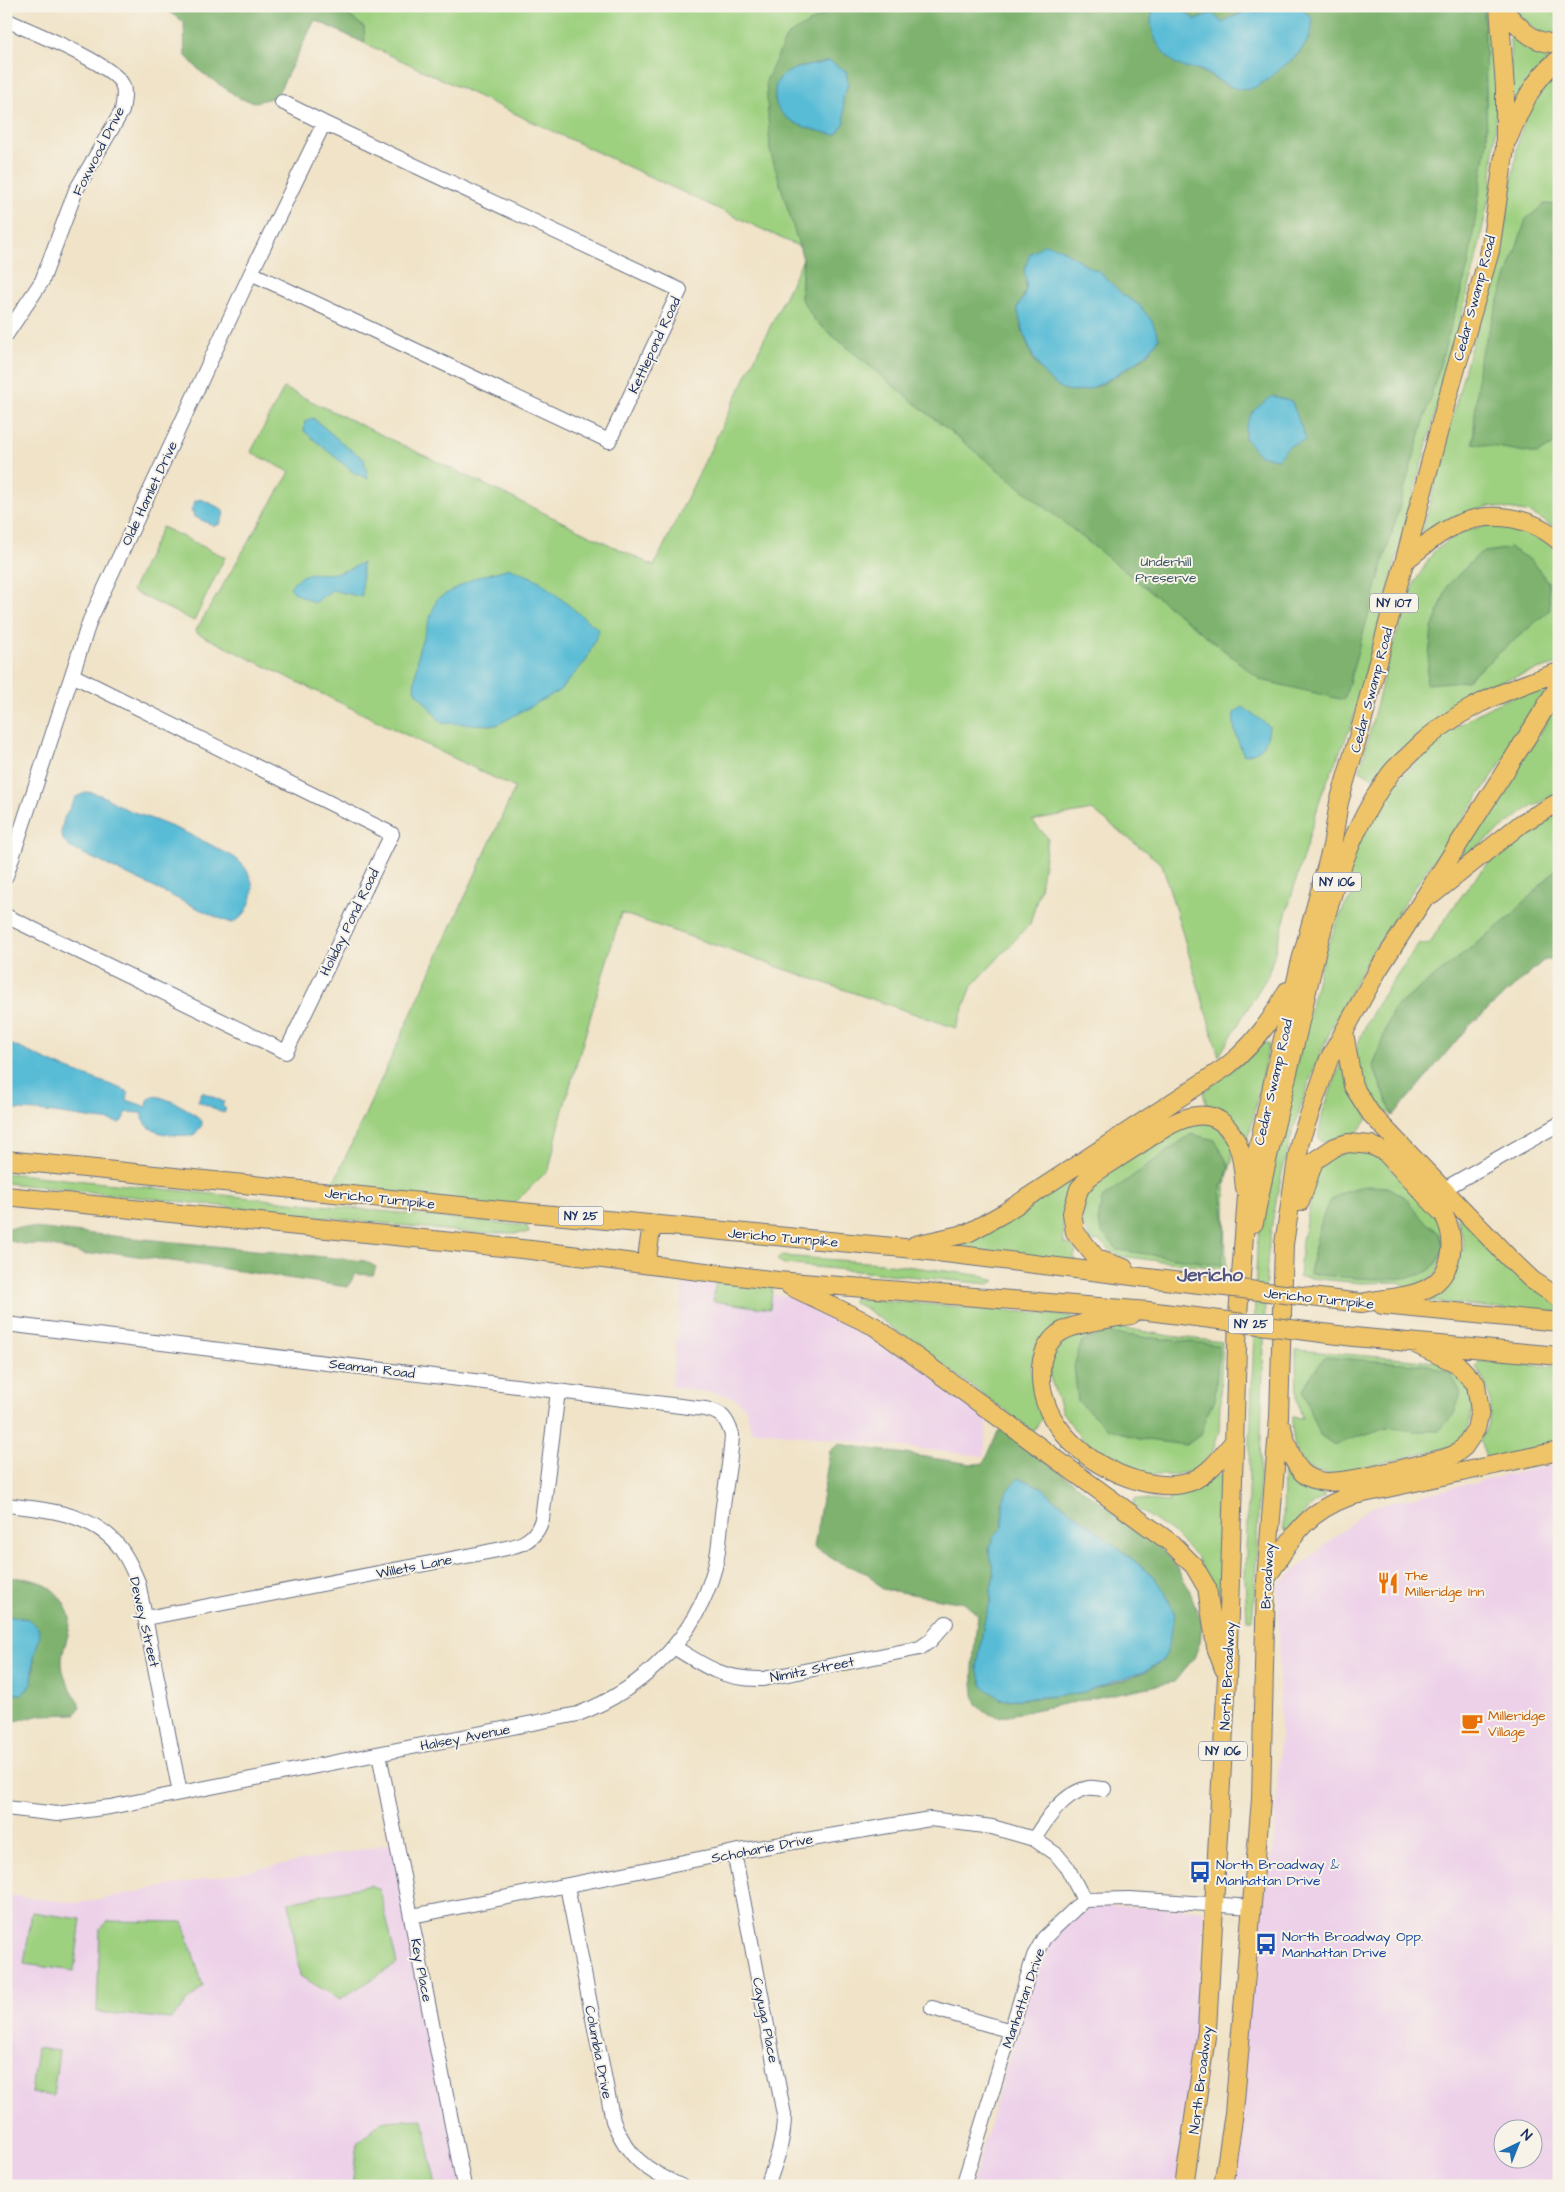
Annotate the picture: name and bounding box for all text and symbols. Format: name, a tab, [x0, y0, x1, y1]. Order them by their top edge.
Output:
street label: Foxwood Drive	[68, 103, 130, 200]
street label: Cedar Swamp Road	[1449, 233, 1501, 363]
street label: Kettlepond Road	[624, 294, 686, 397]
street label: Olde Hamlet Drive	[117, 438, 183, 549]
park label: Underhill Preserve	[1135, 552, 1197, 588]
road number: NY 107	[1370, 594, 1418, 612]
street label: Cedar Swamp Road	[1346, 625, 1398, 755]
street label: Holiday Pond Road	[315, 865, 385, 979]
road number: NY 106	[1313, 872, 1361, 892]
street label: Cedar Swamp Road	[1250, 1017, 1298, 1147]
street label: Jericho Turnpike	[324, 1183, 436, 1215]
road number: NY 25	[558, 1206, 604, 1226]
street label: Jericho Turnpike	[727, 1223, 839, 1253]
district label: Jericho	[1176, 1262, 1243, 1289]
street label: Jericho Turnpike	[1263, 1283, 1375, 1315]
road number: NY 25	[1228, 1315, 1274, 1334]
street label: Seaman Road	[328, 1354, 416, 1384]
street label: Broadway	[1256, 1542, 1280, 1610]
street label: Willets Lane	[375, 1550, 454, 1584]
place label: The Milleridge Inn	[1405, 1566, 1484, 1602]
restaurant icon: The Milleridge Inn	[1375, 1570, 1401, 1596]
street label: Dewey Street	[124, 1575, 164, 1670]
street label: North Broadway	[1215, 1621, 1241, 1731]
street label: Nimitz Street	[768, 1652, 856, 1688]
place label: Milleridge Village	[1488, 1706, 1546, 1742]
cafe icon: Milleridge Village	[1459, 1710, 1485, 1736]
street label: Halsey Avenue	[419, 1719, 512, 1756]
road number: NY 106	[1199, 1742, 1247, 1760]
street label: Schoharie Drive	[709, 1829, 815, 1869]
place label: North Broadway & Manhattan Drive	[1216, 1855, 1340, 1891]
bus stop icon: North Broadway & Manhattan Drive	[1187, 1859, 1213, 1885]
place label: North Broadway Opp. Manhattan Drive	[1282, 1927, 1423, 1963]
bus stop icon: North Broadway Opp. Manhattan Drive	[1253, 1931, 1279, 1957]
street label: Key Place	[405, 1937, 437, 2004]
street label: Manhattan Drive	[997, 1945, 1051, 2051]
street label: Cayuga Place	[747, 1976, 783, 2065]
street label: Columbia Drive	[579, 2004, 617, 2101]
street label: North Broadway	[1184, 2025, 1218, 2135]
north arrow	[1492, 2120, 1542, 2170]
text: N	[1516, 2125, 1536, 2146]

